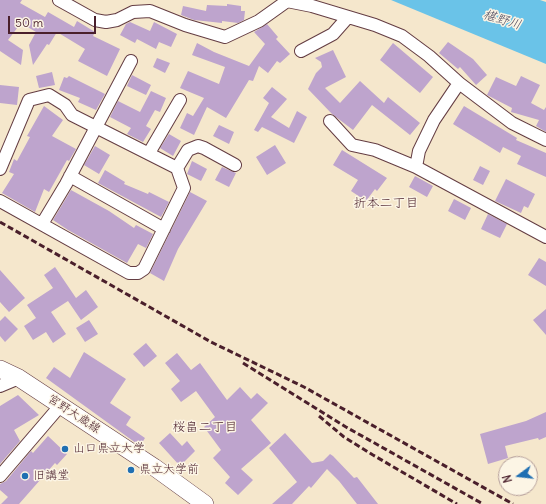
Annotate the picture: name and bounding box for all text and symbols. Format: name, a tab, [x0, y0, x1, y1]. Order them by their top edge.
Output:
water label: 椹野川	[481, 7, 523, 33]
scale bar	[10, 8, 98, 34]
text: 50 m	[15, 15, 43, 30]
district label: 折本二丁目	[354, 195, 418, 211]
street label: 宮野大歳線	[45, 392, 103, 436]
district label: 桜畠二丁目	[173, 419, 237, 435]
place label: 山口県立大学	[73, 442, 145, 456]
marker: 山口県立大学	[60, 444, 70, 454]
north arrow	[498, 456, 538, 496]
place label: 県立大学前	[139, 463, 199, 477]
marker: 県立大学前	[126, 465, 136, 475]
place label: 旧講堂	[33, 469, 69, 483]
marker: 旧講堂	[20, 471, 30, 481]
text: N	[500, 473, 515, 484]

